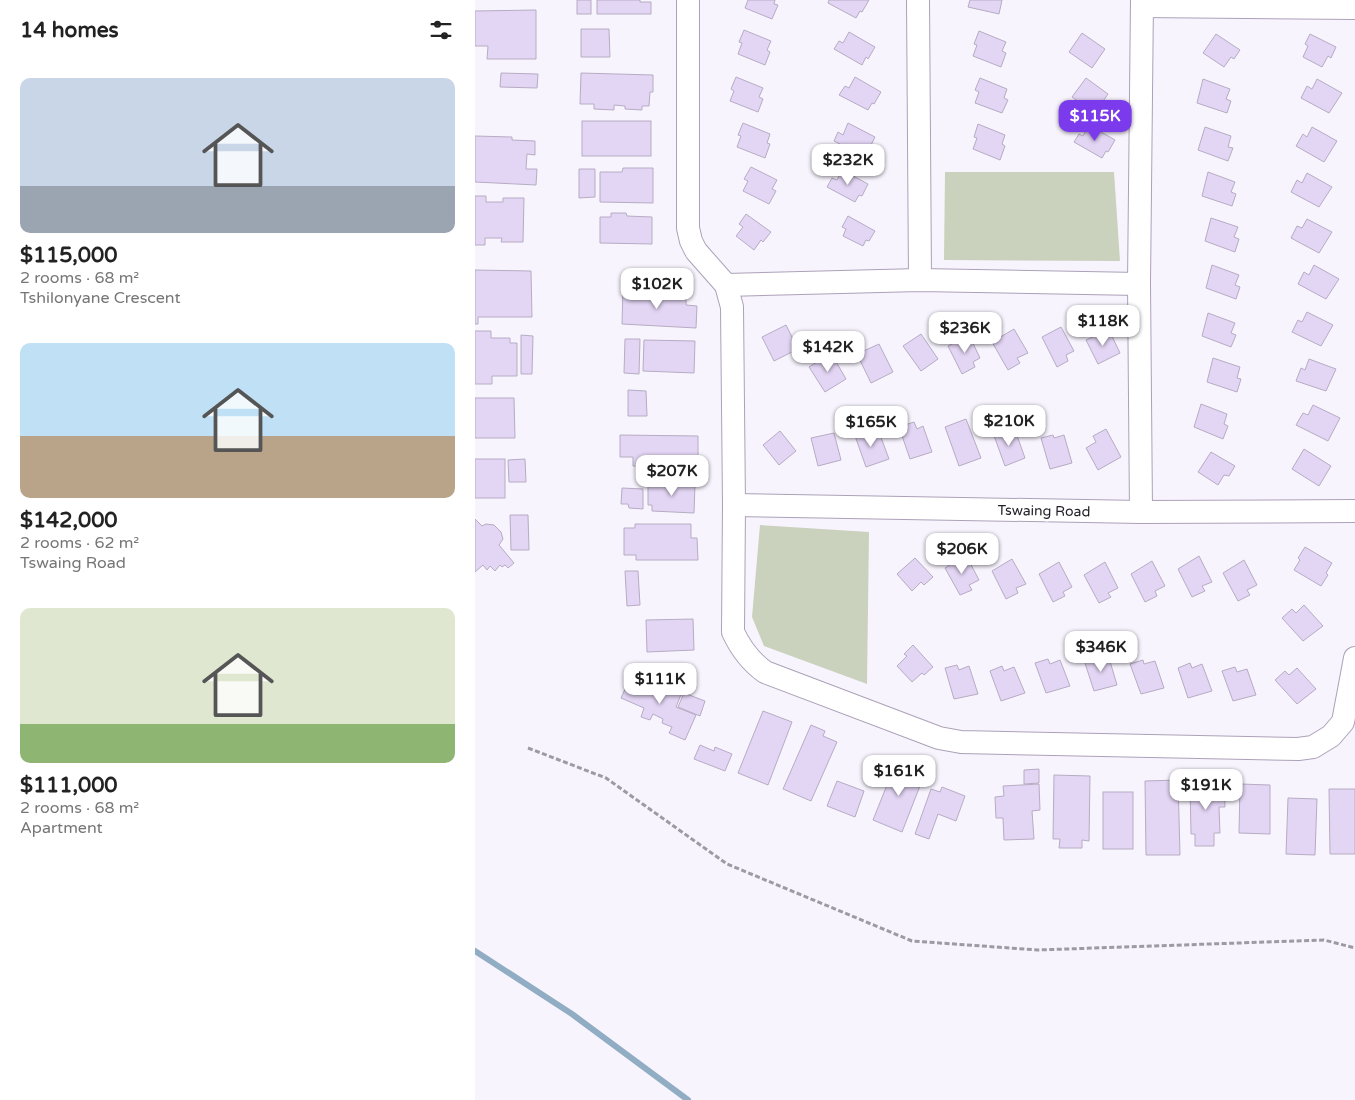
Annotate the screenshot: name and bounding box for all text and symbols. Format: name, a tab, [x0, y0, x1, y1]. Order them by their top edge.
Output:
icon: filters	[427, 16, 455, 44]
text: 14 homes	[20, 18, 119, 43]
pin: $115K	[1060, 100, 1130, 142]
text: $115K	[1070, 106, 1120, 126]
icon: home	[193, 110, 283, 200]
pin: $232K	[813, 144, 883, 186]
text: $232K	[823, 150, 873, 170]
text: $115,000	[20, 243, 117, 268]
text: 2 rooms · 68 m²	[20, 268, 139, 288]
pin: $102K	[622, 268, 692, 310]
text: $102K	[632, 274, 682, 294]
text: Tshilonyane Crescent	[20, 288, 181, 308]
pin: $118K	[1068, 304, 1138, 347]
text: $118K	[1078, 311, 1128, 331]
pin: $236K	[930, 312, 1000, 354]
text: $236K	[940, 318, 990, 338]
pin: $142K	[793, 330, 863, 373]
text: $142K	[803, 337, 853, 357]
icon: home	[193, 375, 283, 465]
pin: $210K	[974, 404, 1044, 447]
pin: $165K	[836, 406, 906, 448]
text: $210K	[984, 411, 1034, 431]
text: $165K	[846, 412, 896, 432]
pin: $207K	[637, 454, 707, 497]
text: $207K	[647, 461, 697, 481]
street label: Tswaing Road	[998, 502, 1090, 520]
text: $142,000	[20, 508, 118, 533]
pin: $206K	[927, 532, 997, 575]
text: 2 rooms · 62 m²	[20, 533, 139, 553]
text: $206K	[937, 539, 987, 559]
text: Tswaing Road	[20, 553, 126, 573]
pin: $346K	[1066, 630, 1136, 673]
text: $346K	[1076, 637, 1126, 657]
icon: home	[193, 640, 283, 730]
pin: $111K	[625, 662, 695, 705]
text: $111K	[635, 669, 685, 689]
pin: $161K	[864, 754, 934, 797]
text: $161K	[874, 761, 924, 781]
pin: $191K	[1171, 768, 1241, 811]
text: $111,000	[20, 773, 118, 798]
text: $191K	[1181, 775, 1231, 795]
text: 2 rooms · 68 m²	[20, 798, 139, 818]
text: Apartment	[20, 818, 103, 838]

